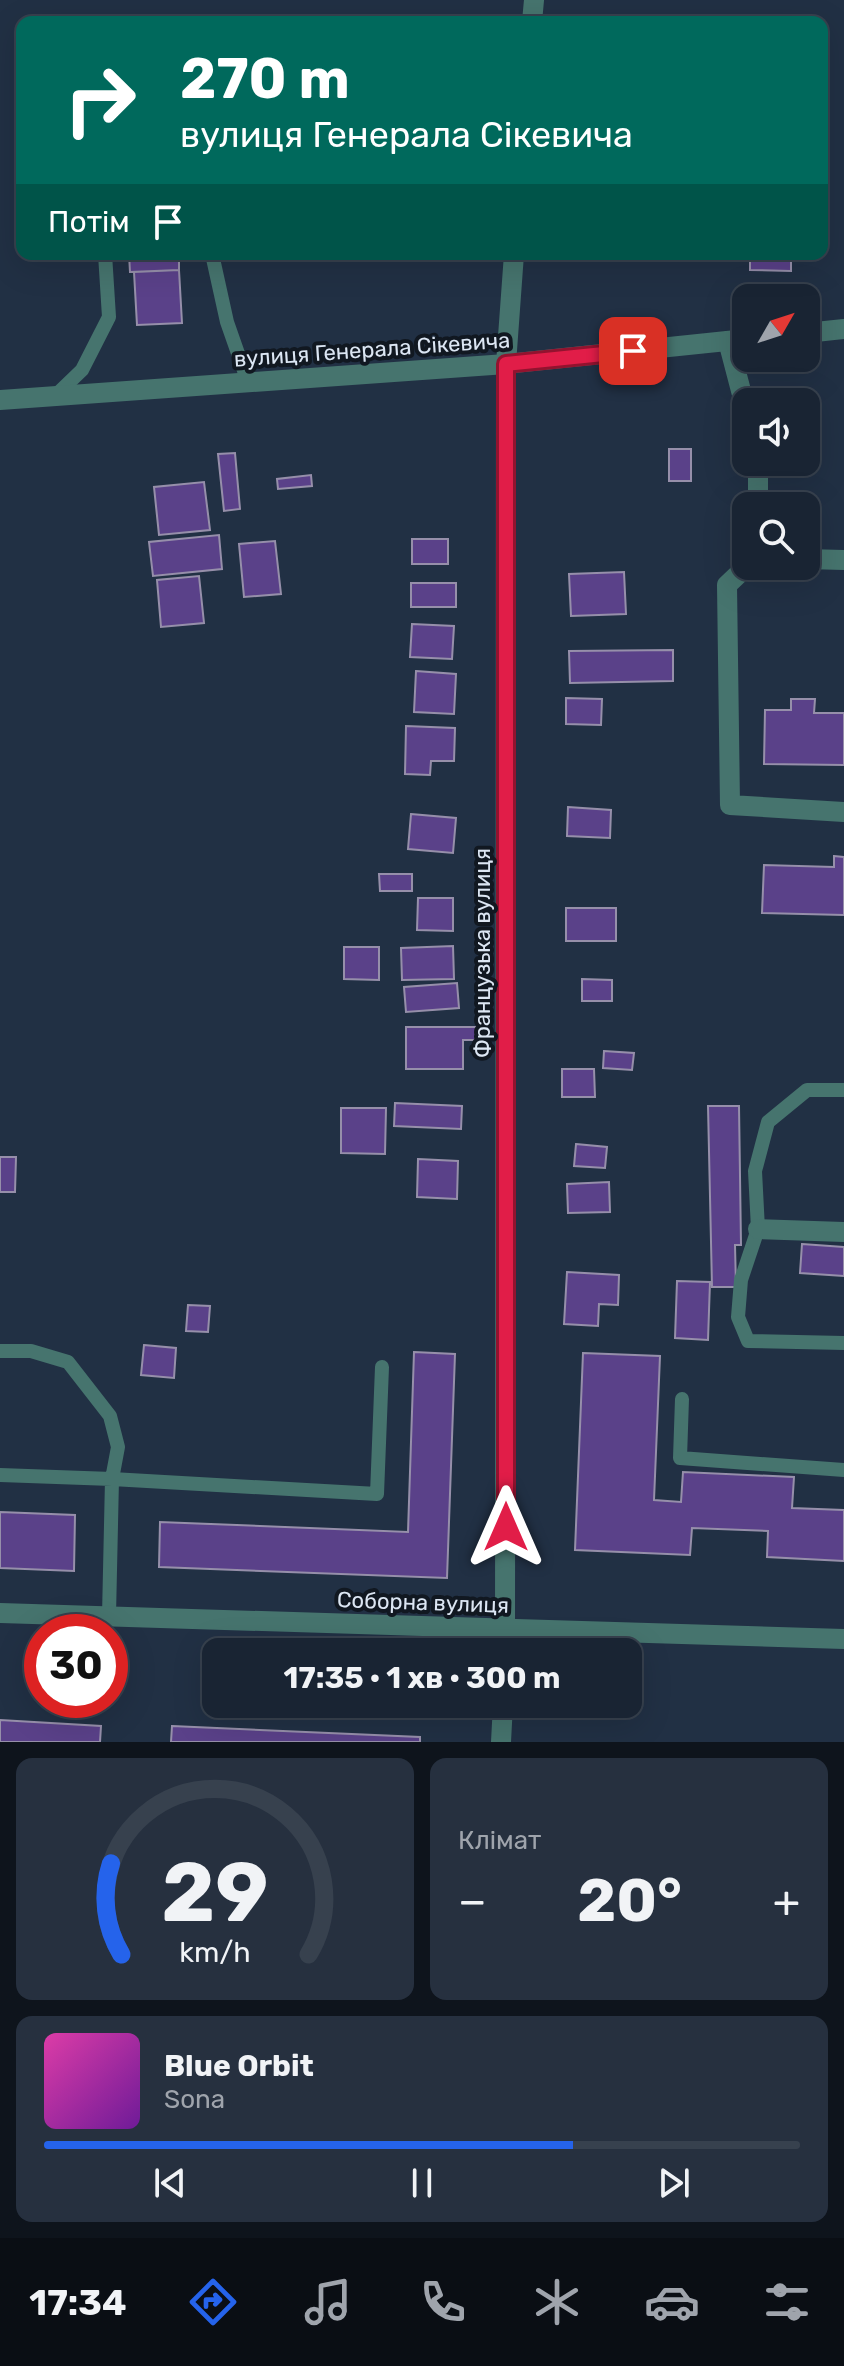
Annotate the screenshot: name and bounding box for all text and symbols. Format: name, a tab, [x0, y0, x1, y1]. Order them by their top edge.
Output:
text: 270 m	[180, 46, 350, 112]
icon: right	[48, 48, 152, 152]
text: вулиця Генерала Сікевича	[180, 113, 633, 156]
icon: arrive	[146, 200, 190, 244]
text: Потім	[48, 204, 130, 240]
north arrow	[732, 284, 820, 372]
map controls	[732, 284, 820, 580]
pin	[599, 317, 667, 385]
street label: вулиця Генерала Сікевича	[233, 326, 511, 373]
icon: arrive	[611, 329, 655, 373]
button: sound	[732, 388, 820, 476]
button: search	[732, 492, 820, 580]
street label: Французька вулиця	[469, 848, 496, 1058]
position arrow	[464, 1485, 548, 1569]
street label: Соборна вулиця	[336, 1586, 510, 1619]
speed limit sign: 30	[24, 1614, 128, 1718]
text: 17:35 · 1 хв · 300 m	[284, 1660, 560, 1696]
text: Клімат	[458, 1825, 541, 1856]
text: 29	[161, 1843, 269, 1942]
text: 20°	[577, 1865, 682, 1936]
text: −	[458, 1875, 487, 1927]
text: +	[773, 1875, 800, 1927]
text: km/h	[179, 1935, 251, 1969]
text: Blue Orbit	[164, 2048, 314, 2084]
text: Sona	[164, 2084, 225, 2115]
icon: previous	[148, 2161, 192, 2205]
icon: pause	[400, 2161, 444, 2205]
icon: next	[652, 2161, 696, 2205]
icon: directions	[185, 2274, 241, 2330]
icon: music	[300, 2274, 356, 2330]
icon: phone	[415, 2274, 471, 2330]
icon: climate	[529, 2274, 585, 2330]
icon: car	[644, 2274, 700, 2330]
icon: filters	[759, 2274, 815, 2330]
text: 17:34	[29, 2281, 127, 2324]

